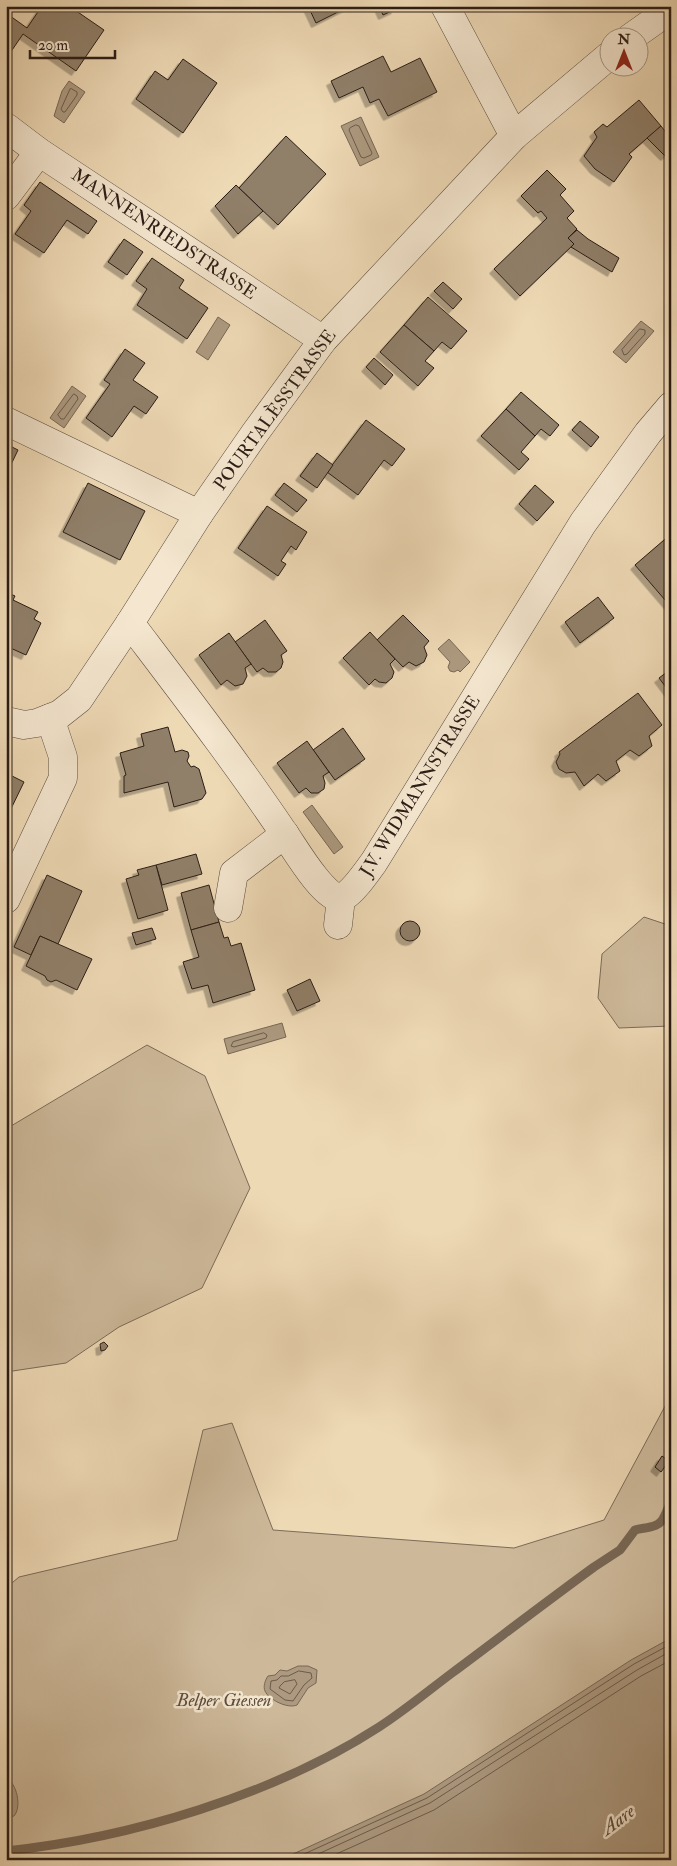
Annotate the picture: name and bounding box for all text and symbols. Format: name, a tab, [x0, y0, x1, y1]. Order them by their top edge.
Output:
scale bar	[30, 28, 115, 60]
north arrow	[600, 28, 650, 78]
text: N	[617, 31, 631, 48]
text: 20 m	[38, 36, 68, 55]
street label: MANNENRIEDSTRASSE	[67, 163, 261, 305]
street label: POURTALÈSSTRASSE	[209, 325, 341, 495]
street label: J.V. WIDMANNSTRASSE	[354, 691, 485, 882]
park label: Belper Giessen	[176, 1689, 271, 1712]
water label: Aare	[595, 1799, 640, 1842]

